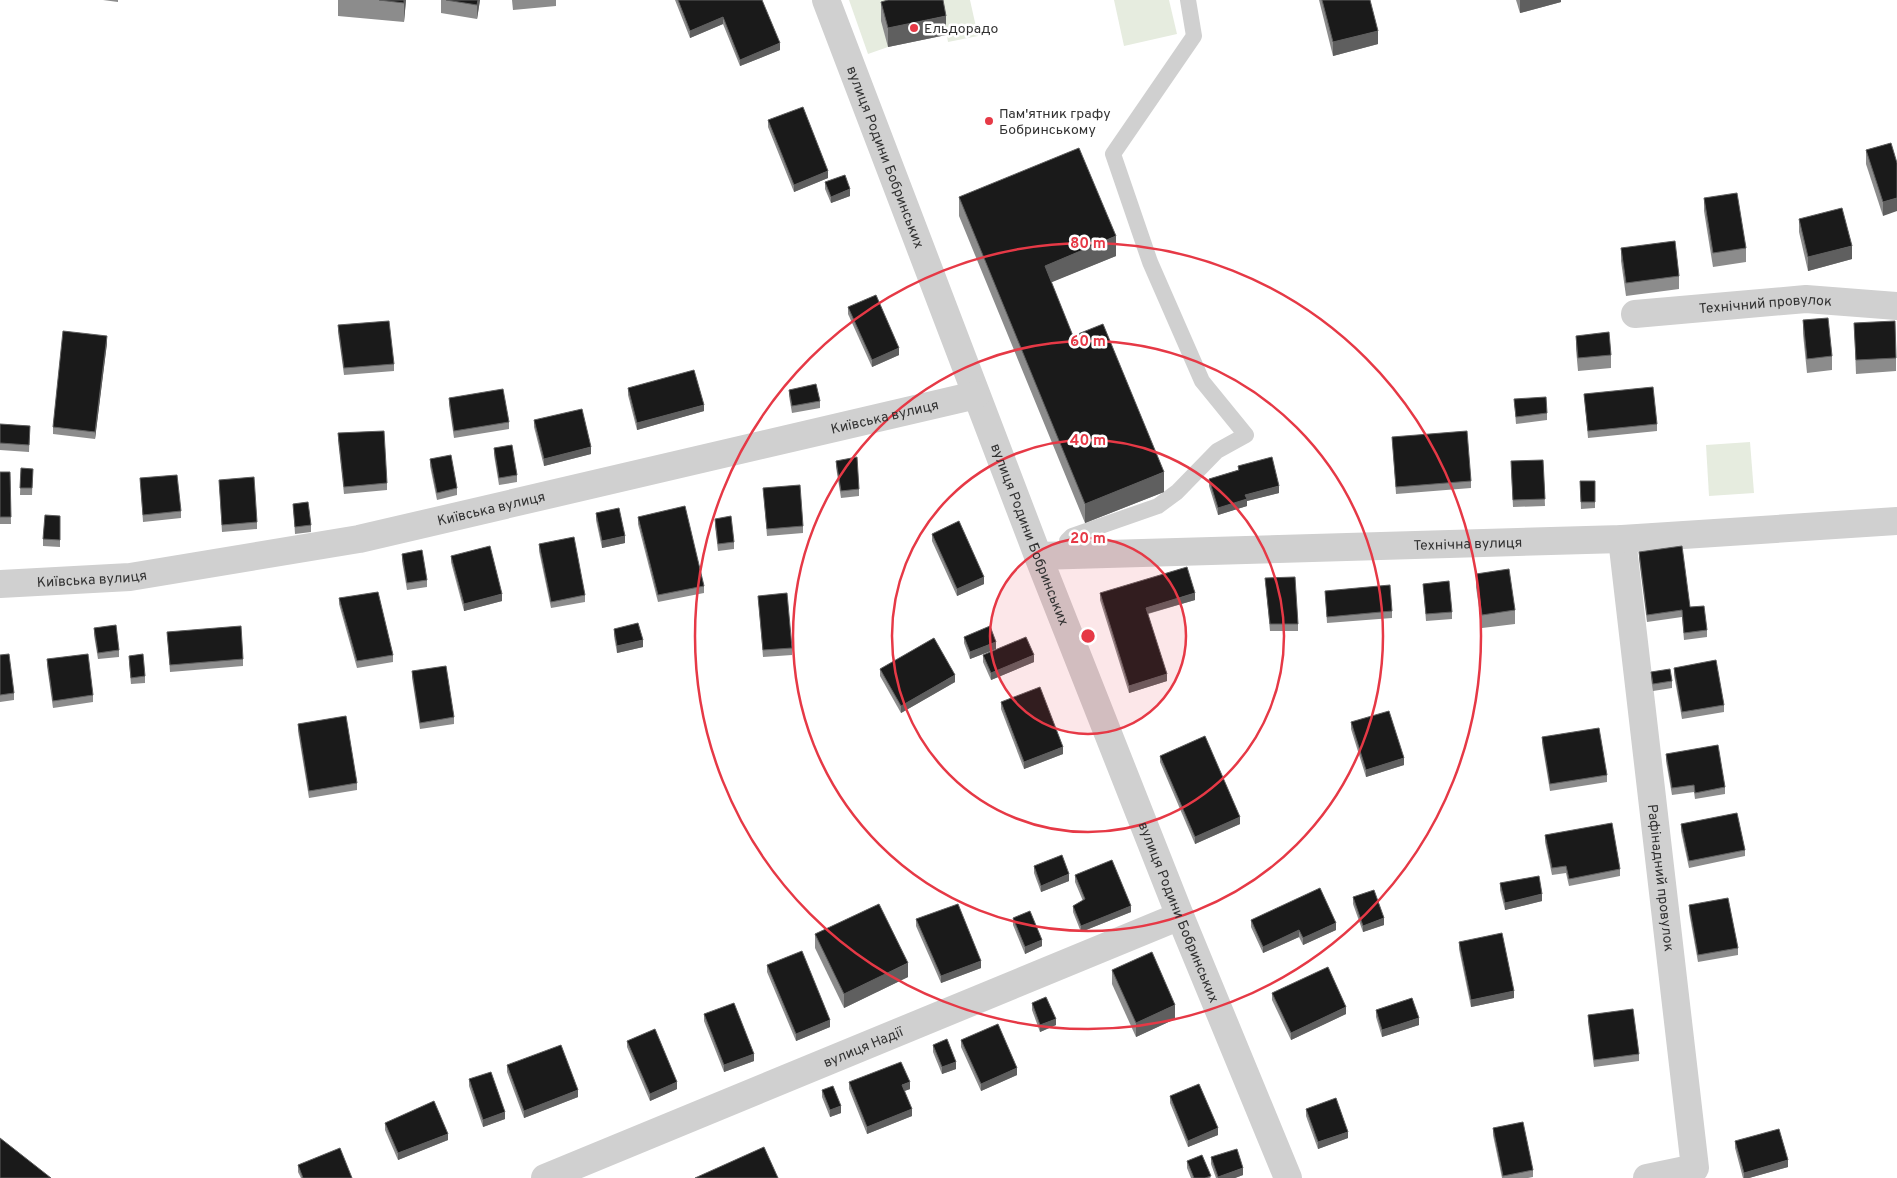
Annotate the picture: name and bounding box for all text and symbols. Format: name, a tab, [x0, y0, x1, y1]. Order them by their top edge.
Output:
place label: Ельдорадо	[924, 21, 998, 38]
marker: Ельдорадо	[908, 22, 920, 34]
street label: вулиця Родини Бобринських	[842, 64, 927, 251]
place label: Пам'ятник графу Бобринському	[999, 106, 1111, 139]
marker: Пам'ятник графу Бобринському	[983, 115, 995, 127]
text: 80 m	[1070, 235, 1106, 254]
street label: Технічний провулок	[1698, 292, 1833, 318]
text: 60 m	[1070, 333, 1106, 352]
street label: Київська вулиця	[829, 397, 940, 439]
text: 40 m	[1070, 432, 1106, 451]
street label: вулиця Родини Бобринських	[986, 442, 1072, 628]
street label: Київська вулиця	[436, 489, 547, 530]
text: 20 m	[1070, 530, 1106, 549]
street label: Технічна вулиця	[1413, 535, 1523, 555]
street label: Київська вулиця	[36, 567, 148, 592]
centre of rings	[1079, 627, 1097, 645]
street label: Рафінадний провулок	[1643, 803, 1677, 952]
street label: вулиця Родини Бобринських	[1134, 820, 1222, 1006]
street label: вулиця Надії	[821, 1024, 906, 1072]

